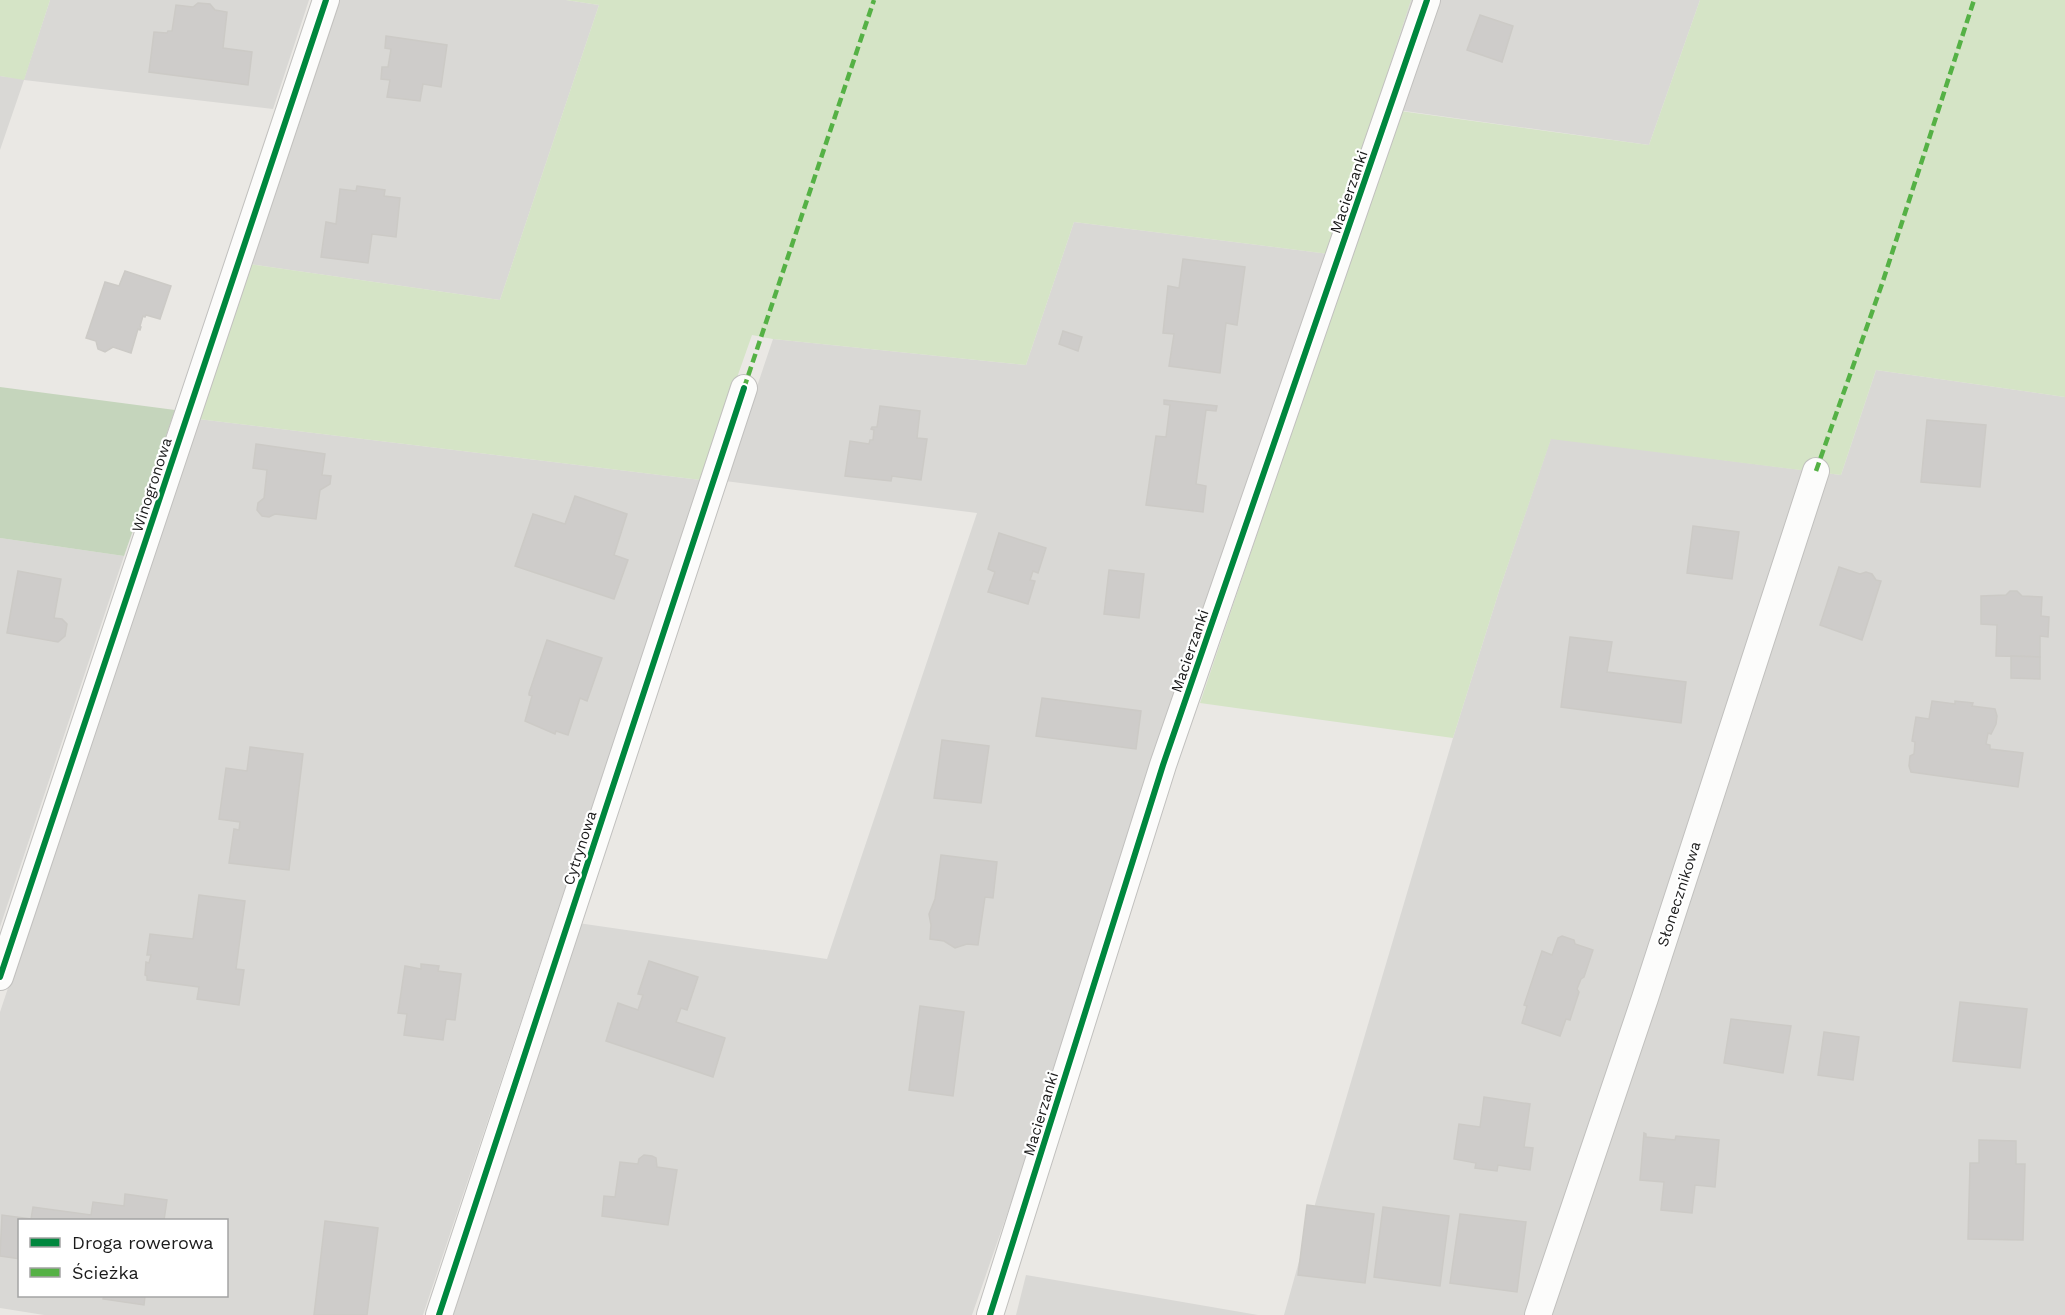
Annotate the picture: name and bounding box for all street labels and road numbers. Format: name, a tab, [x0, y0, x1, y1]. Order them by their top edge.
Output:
street label: Macierzanki	[1326, 148, 1372, 236]
street label: Winogronowa	[128, 435, 176, 535]
street label: Macierzanki	[1167, 607, 1213, 695]
street label: Cytrynowa	[560, 808, 601, 887]
street label: Słonecznikowa	[1653, 839, 1705, 949]
street label: Macierzanki	[1020, 1070, 1062, 1158]

